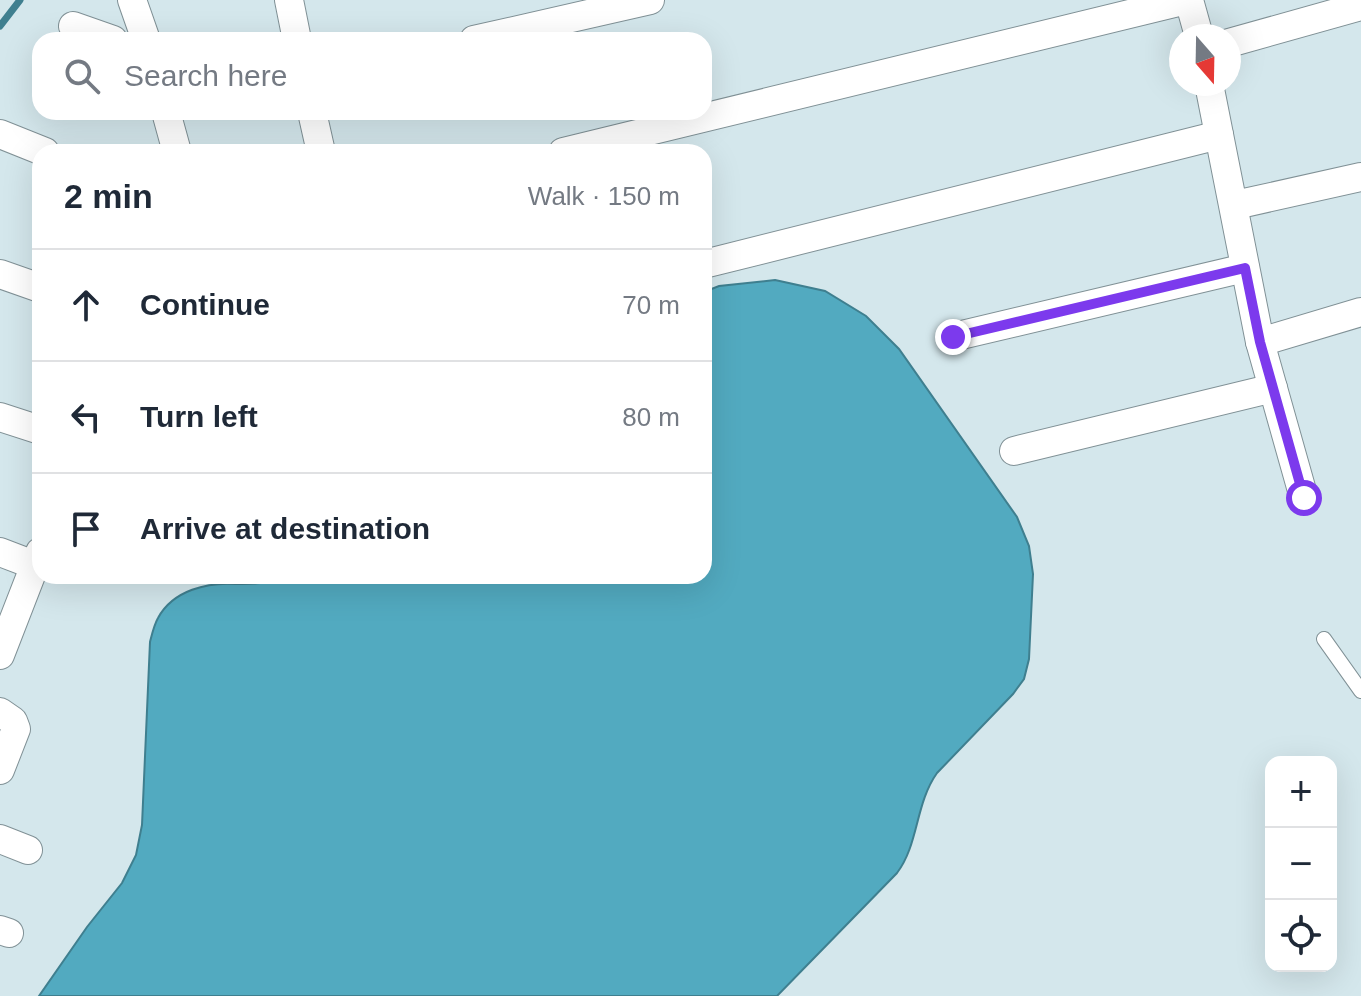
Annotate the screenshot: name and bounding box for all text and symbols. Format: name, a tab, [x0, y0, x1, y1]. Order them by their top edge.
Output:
north arrow	[1169, 24, 1241, 96]
search box	[32, 32, 712, 120]
icon: search	[60, 54, 104, 98]
text: Search here	[124, 59, 287, 92]
text: 2 min	[64, 177, 153, 215]
text: Walk · 150 m	[528, 181, 680, 211]
icon: ahead	[64, 283, 108, 327]
text: Continue	[140, 288, 270, 321]
text: 70 m	[622, 290, 680, 320]
route end	[935, 319, 971, 355]
icon: left	[64, 395, 108, 439]
text: Turn left	[140, 400, 258, 433]
text: 80 m	[622, 402, 680, 432]
route start	[1286, 480, 1322, 516]
icon: arrive	[64, 507, 108, 551]
text: Arrive at destination	[140, 512, 430, 545]
map controls	[1265, 756, 1337, 972]
button: +	[1265, 756, 1337, 828]
button: −	[1265, 828, 1337, 900]
button: locate	[1265, 900, 1337, 972]

